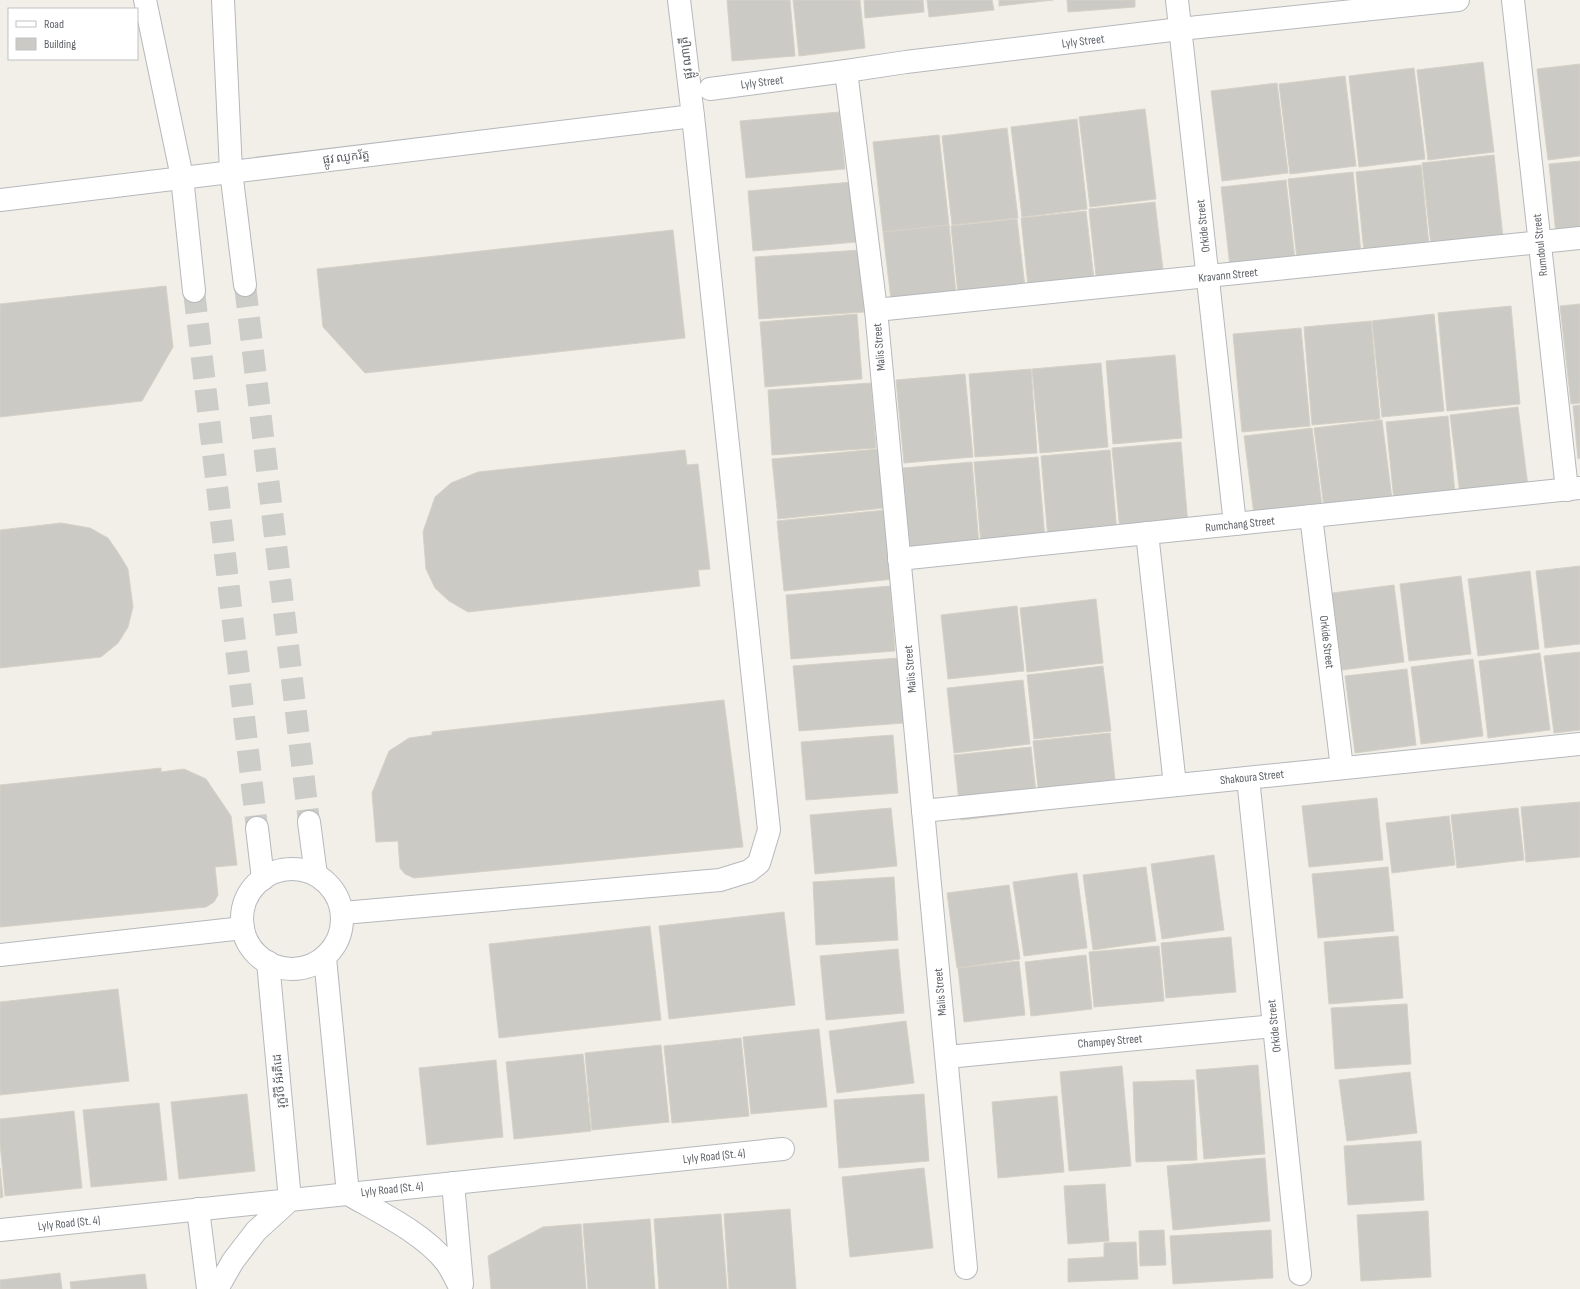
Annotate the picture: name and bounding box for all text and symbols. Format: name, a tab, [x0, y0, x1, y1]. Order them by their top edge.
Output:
legend	[8, 8, 138, 60]
text: Road	[44, 17, 64, 32]
street label: Lyly Street	[1061, 31, 1106, 52]
street label: ផ្លូវ ណាគ្រី	[676, 35, 699, 80]
text: Building	[44, 37, 76, 52]
street label: Lyly Street	[740, 72, 785, 93]
street label: ផ្លូវ ឈូករ័ត្ន	[322, 147, 371, 170]
street label: Orkide Street	[1193, 198, 1214, 253]
street label: Rumdoul Street	[1530, 213, 1551, 277]
street label: Kravann Street	[1198, 265, 1259, 286]
street label: Malis Street	[870, 322, 889, 372]
street label: Rumchang Street	[1204, 513, 1276, 536]
street label: Orkide Street	[1316, 615, 1337, 670]
street label: Malis Street	[901, 644, 920, 694]
street label: Shakoura Street	[1219, 767, 1285, 788]
street label: Malis Street	[931, 967, 950, 1017]
street label: Orkide Street	[1264, 998, 1285, 1053]
street label: Champey Street	[1077, 1031, 1143, 1052]
street label: រុក្ខវិថី អ័រគីដេ	[269, 1053, 289, 1109]
street label: Lyly Road (St. 4)	[682, 1146, 746, 1167]
street label: Lyly Road (St. 4)	[360, 1179, 424, 1200]
street label: Lyly Road (St. 4)	[37, 1213, 101, 1234]

